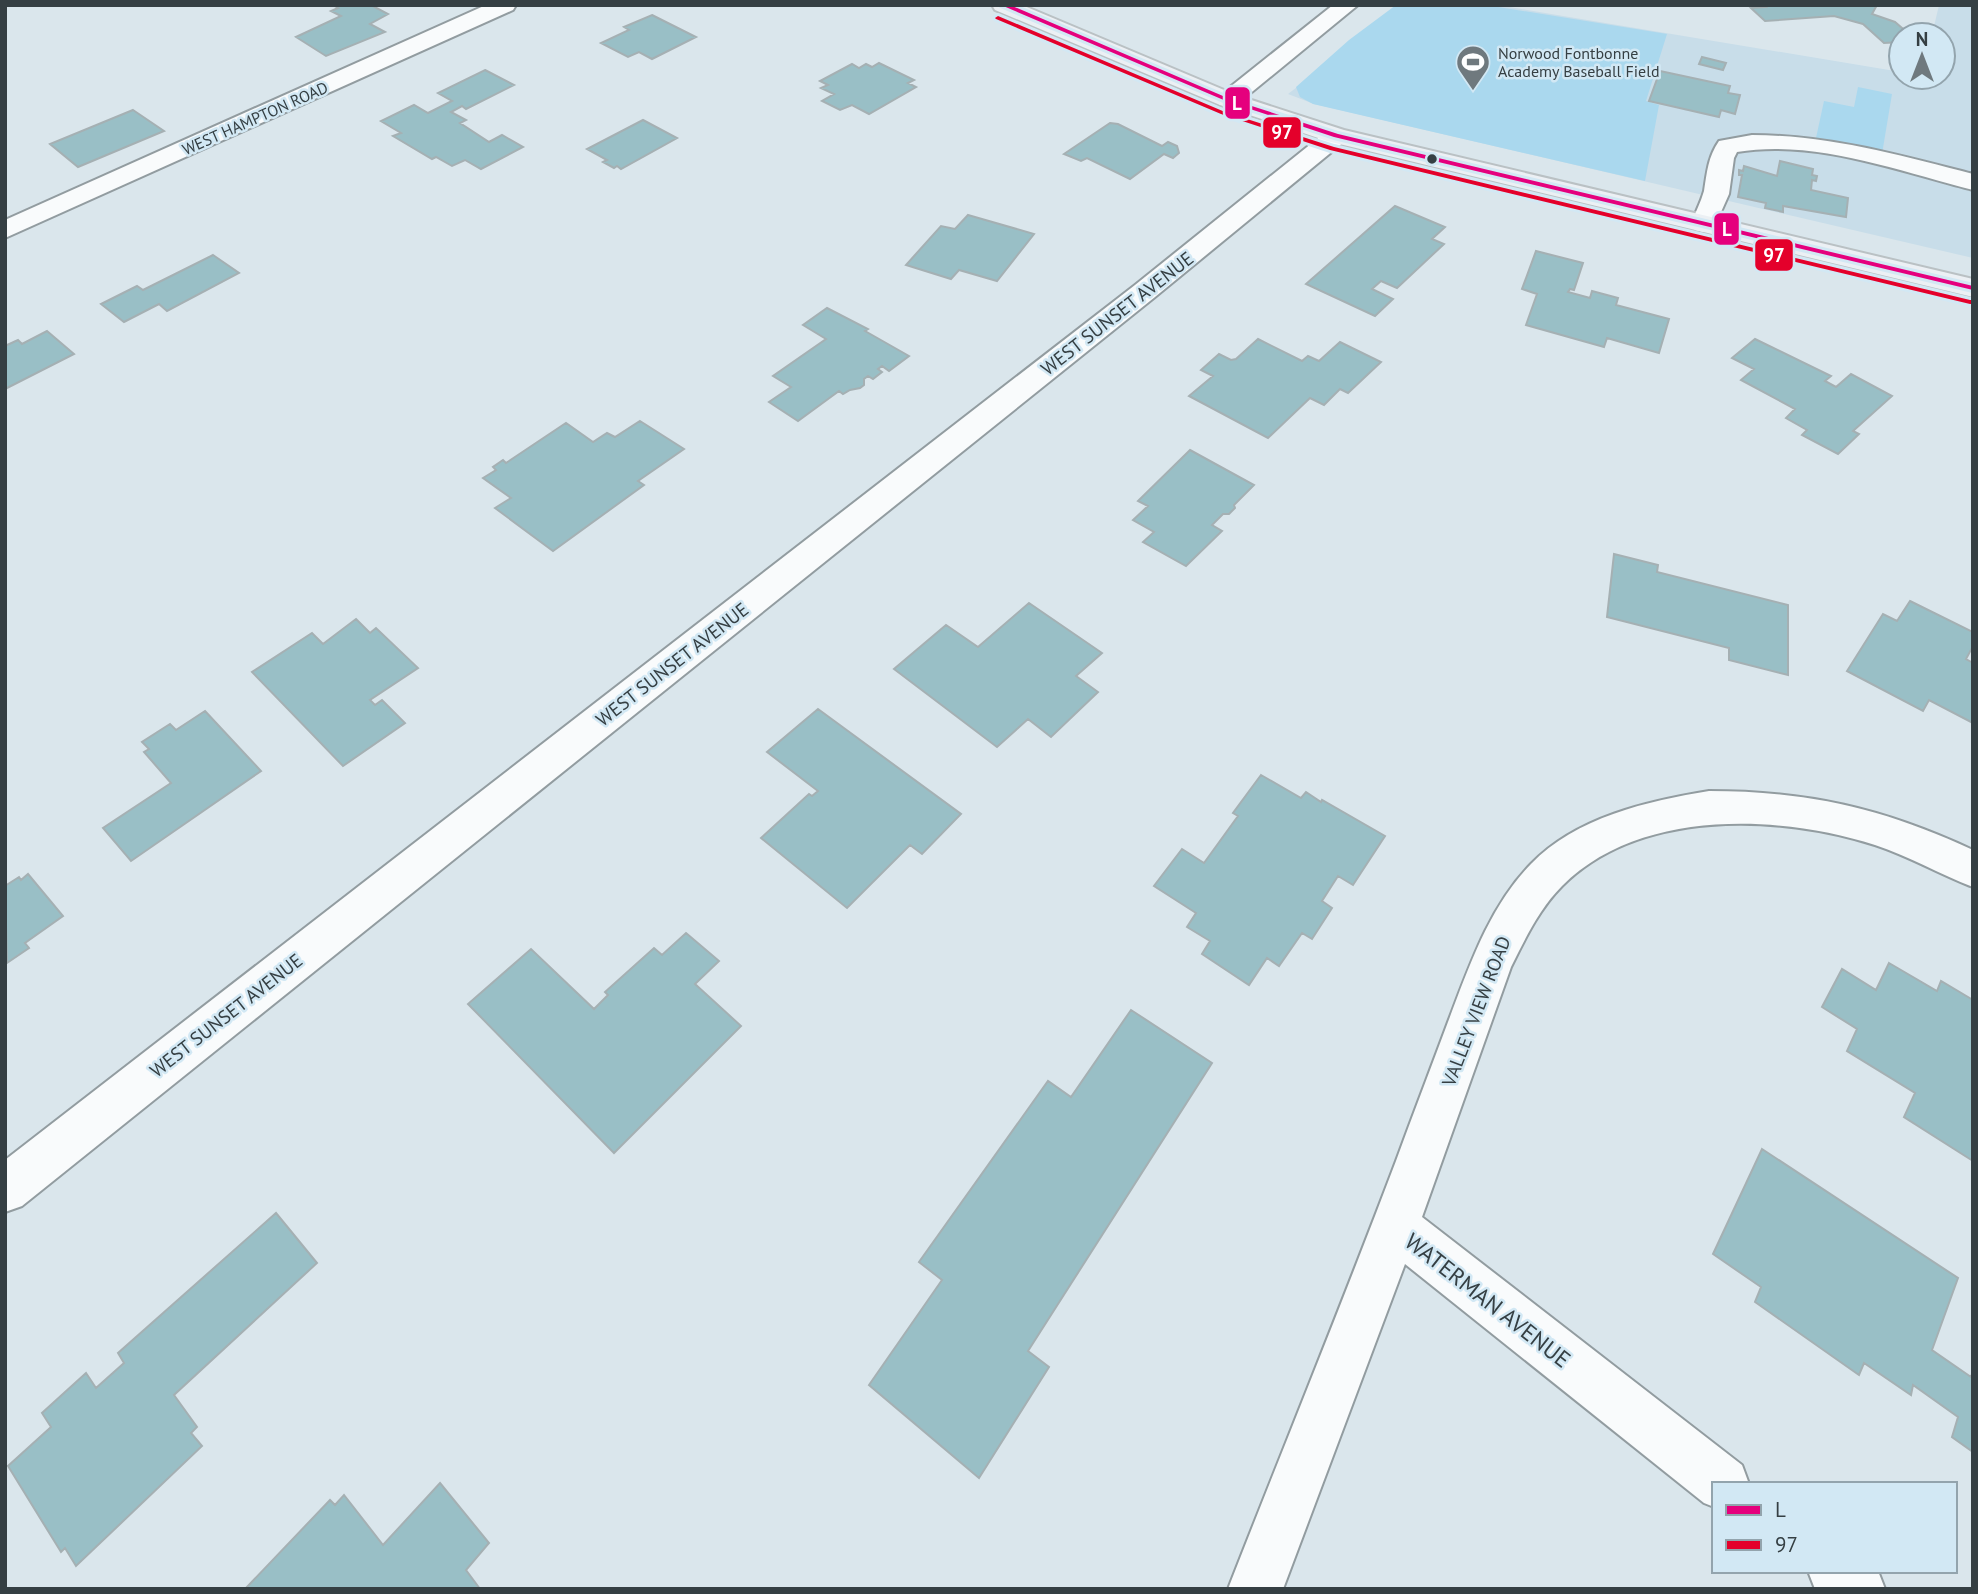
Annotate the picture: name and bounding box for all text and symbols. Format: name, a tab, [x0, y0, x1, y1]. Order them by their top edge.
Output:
north arrow	[1887, 21, 1957, 91]
text: N	[1916, 27, 1928, 51]
sports icon: Norwood Fontbonne Academy Baseball Field	[1454, 43, 1492, 92]
place label: Norwood Fontbonne Academy Baseball Field	[1498, 43, 1660, 81]
street label: WEST HAMPTON ROAD	[179, 77, 331, 159]
line badge: L	[1224, 86, 1251, 120]
text: L	[1232, 91, 1242, 115]
line badge: 97	[1262, 116, 1302, 149]
text: 97	[1271, 120, 1293, 144]
unlabelled marker	[1425, 152, 1439, 166]
line badge: L	[1713, 212, 1740, 246]
text: L	[1722, 217, 1732, 241]
line badge: 97	[1754, 238, 1794, 272]
text: 97	[1763, 243, 1785, 267]
street label: WEST SUNSET AVENUE	[1036, 246, 1198, 380]
street label: WEST SUNSET AVENUE	[591, 597, 753, 731]
street label: VALLEY VIEW ROAD	[1436, 933, 1516, 1090]
street label: WEST SUNSET AVENUE	[145, 948, 307, 1082]
street label: WATERMAN AVENUE	[1399, 1226, 1577, 1374]
legend	[1712, 1482, 1957, 1573]
text: L	[1775, 1496, 1786, 1523]
text: 97	[1775, 1531, 1798, 1558]

